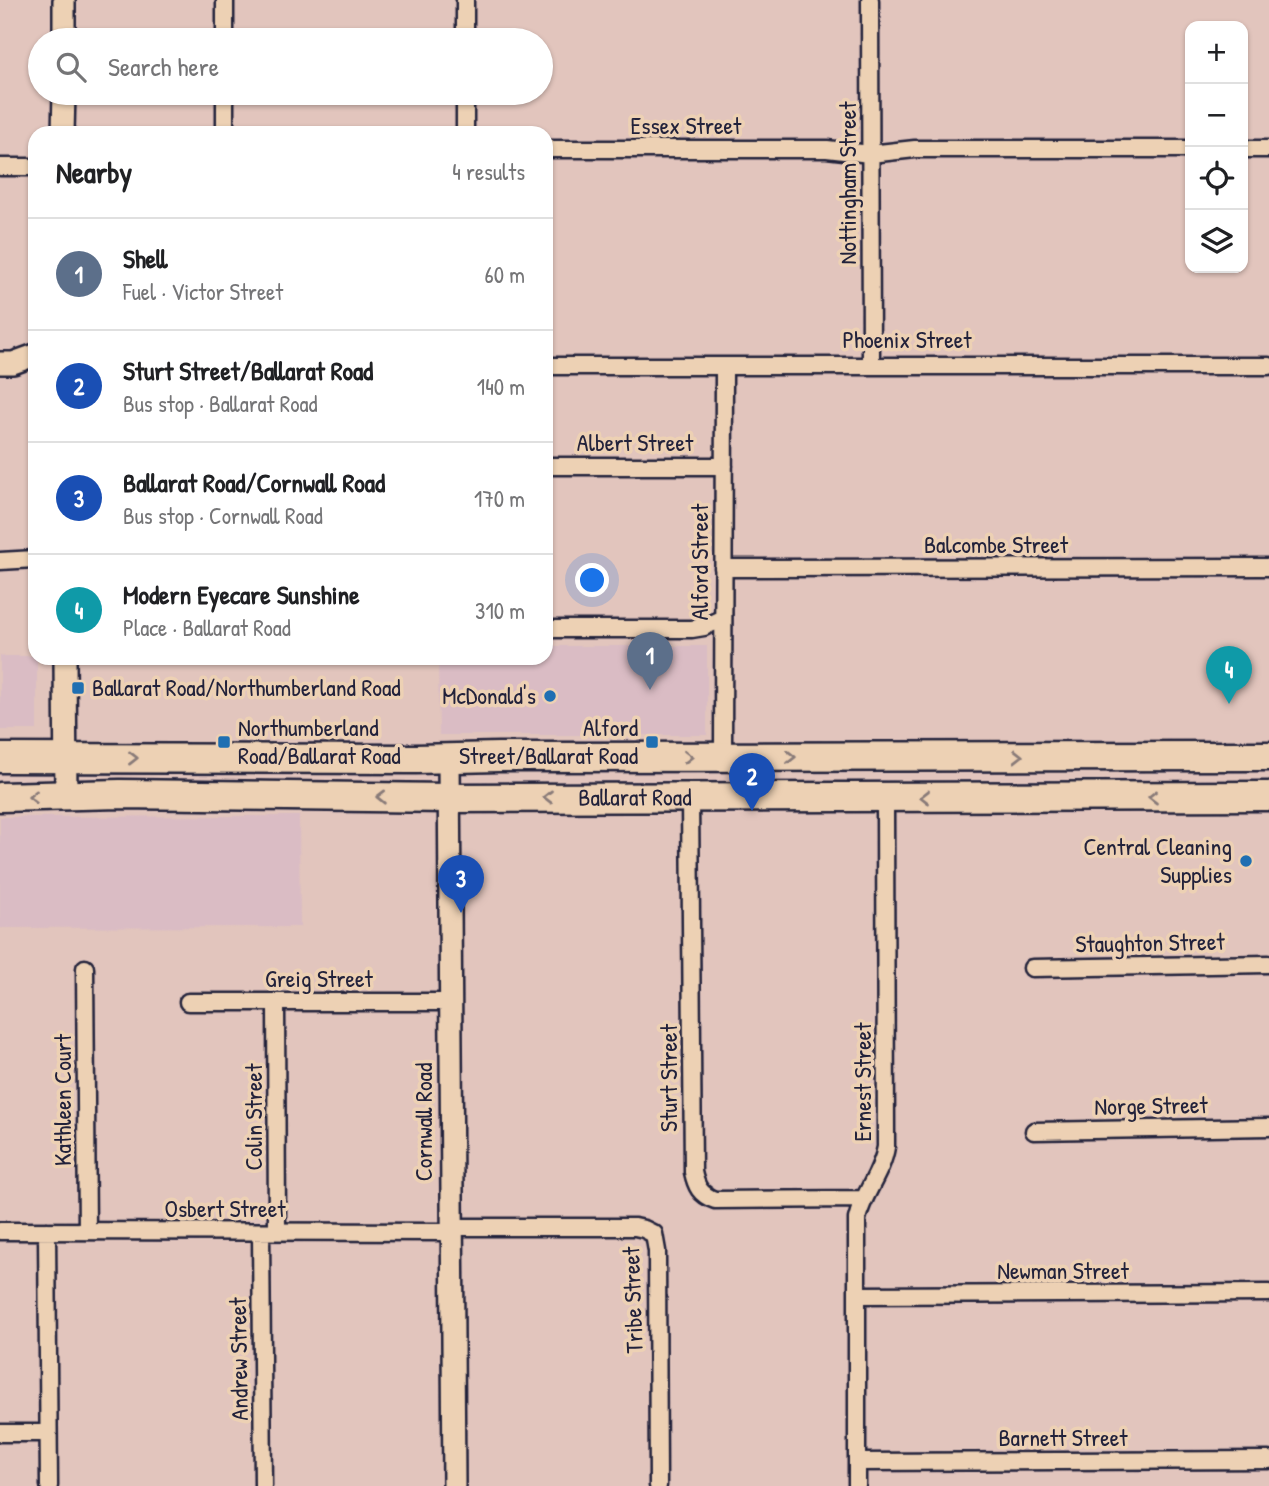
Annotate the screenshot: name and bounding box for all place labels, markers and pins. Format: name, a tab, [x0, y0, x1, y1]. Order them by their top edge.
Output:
pin: 1	[627, 632, 673, 690]
pin: 4	[1206, 646, 1252, 704]
place label: Ballarat Road/Northumberland Road	[92, 671, 401, 703]
place label: McDonald's	[442, 679, 536, 711]
marker: Ballarat Road/Northumberland Road	[70, 680, 86, 696]
marker: McDonald's	[542, 688, 558, 704]
place label: Northumberland Road/Ballarat Road	[238, 711, 401, 771]
place label: Alford Street/Ballarat Road	[459, 711, 638, 771]
marker: Northumberland Road/Ballarat Road	[216, 734, 232, 750]
marker: Alford Street/Ballarat Road	[644, 734, 660, 750]
pin: 2	[729, 753, 775, 811]
place label: Central Cleaning Supplies	[1083, 830, 1232, 890]
marker: Central Cleaning Supplies	[1238, 853, 1254, 869]
pin: 3	[438, 855, 484, 913]

